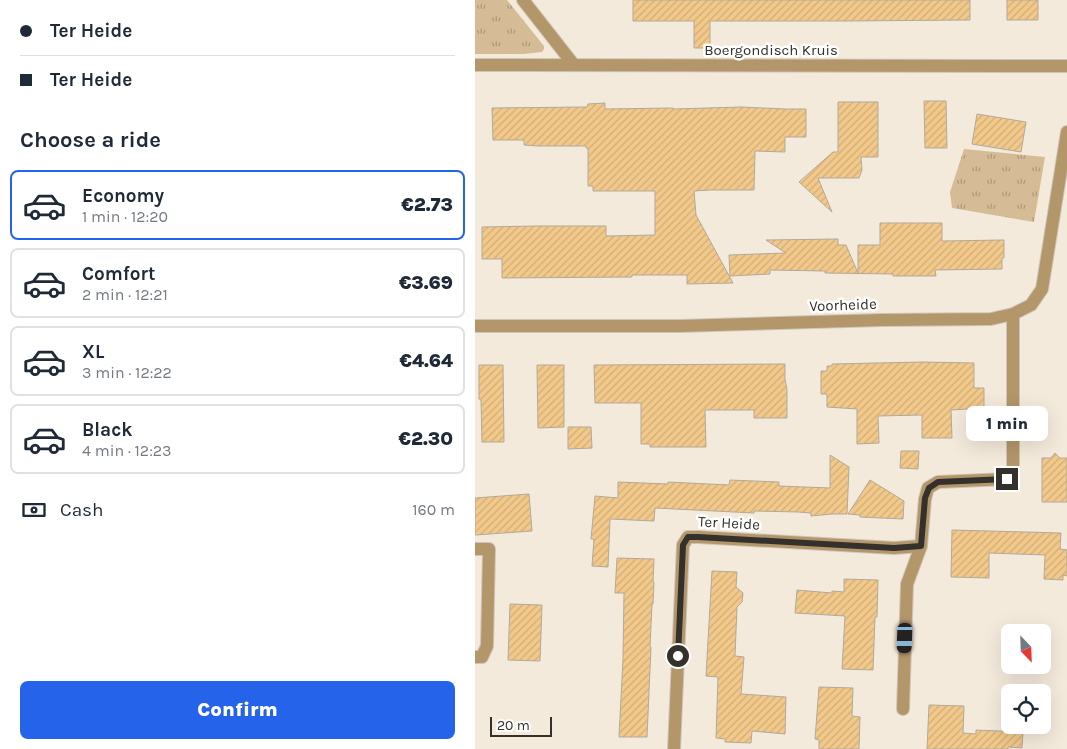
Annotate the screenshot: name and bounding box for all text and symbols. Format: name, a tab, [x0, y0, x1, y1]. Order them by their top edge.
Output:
text: Ter Heide	[50, 20, 132, 42]
street label: Boergondisch Kruis	[704, 41, 838, 59]
text: Ter Heide	[50, 69, 132, 91]
text: Choose a ride	[20, 127, 161, 153]
icon: car	[22, 183, 67, 228]
text: Economy	[82, 185, 164, 207]
text: €2.73	[401, 194, 453, 216]
text: 1 min · 12:20	[82, 207, 168, 226]
icon: car	[22, 261, 67, 306]
text: Comfort	[82, 263, 156, 285]
text: €3.69	[399, 272, 453, 294]
text: 2 min · 12:21	[82, 285, 168, 304]
street label: Voorheide	[809, 295, 877, 315]
icon: car	[22, 339, 67, 384]
text: XL	[82, 341, 104, 363]
text: €4.64	[399, 350, 453, 372]
text: 3 min · 12:22	[82, 363, 172, 382]
callout: 1 min	[966, 406, 1048, 442]
text: 1 min	[986, 414, 1028, 433]
icon: car	[22, 417, 67, 462]
text: Black	[82, 419, 133, 441]
text: €2.30	[398, 428, 453, 450]
text: 4 min · 12:23	[82, 441, 172, 460]
route end	[996, 468, 1018, 490]
icon: cash	[20, 496, 48, 524]
text: Cash	[60, 499, 104, 521]
text: 160 m	[412, 500, 455, 519]
street label: Ter Heide	[698, 512, 760, 534]
car	[896, 623, 913, 653]
north arrow	[1001, 624, 1051, 674]
map controls	[1001, 624, 1051, 734]
route start	[667, 645, 689, 667]
button: Confirm	[20, 681, 455, 739]
button: locate	[1001, 684, 1051, 734]
scale bar	[490, 714, 553, 737]
text: 20 m	[497, 717, 530, 734]

